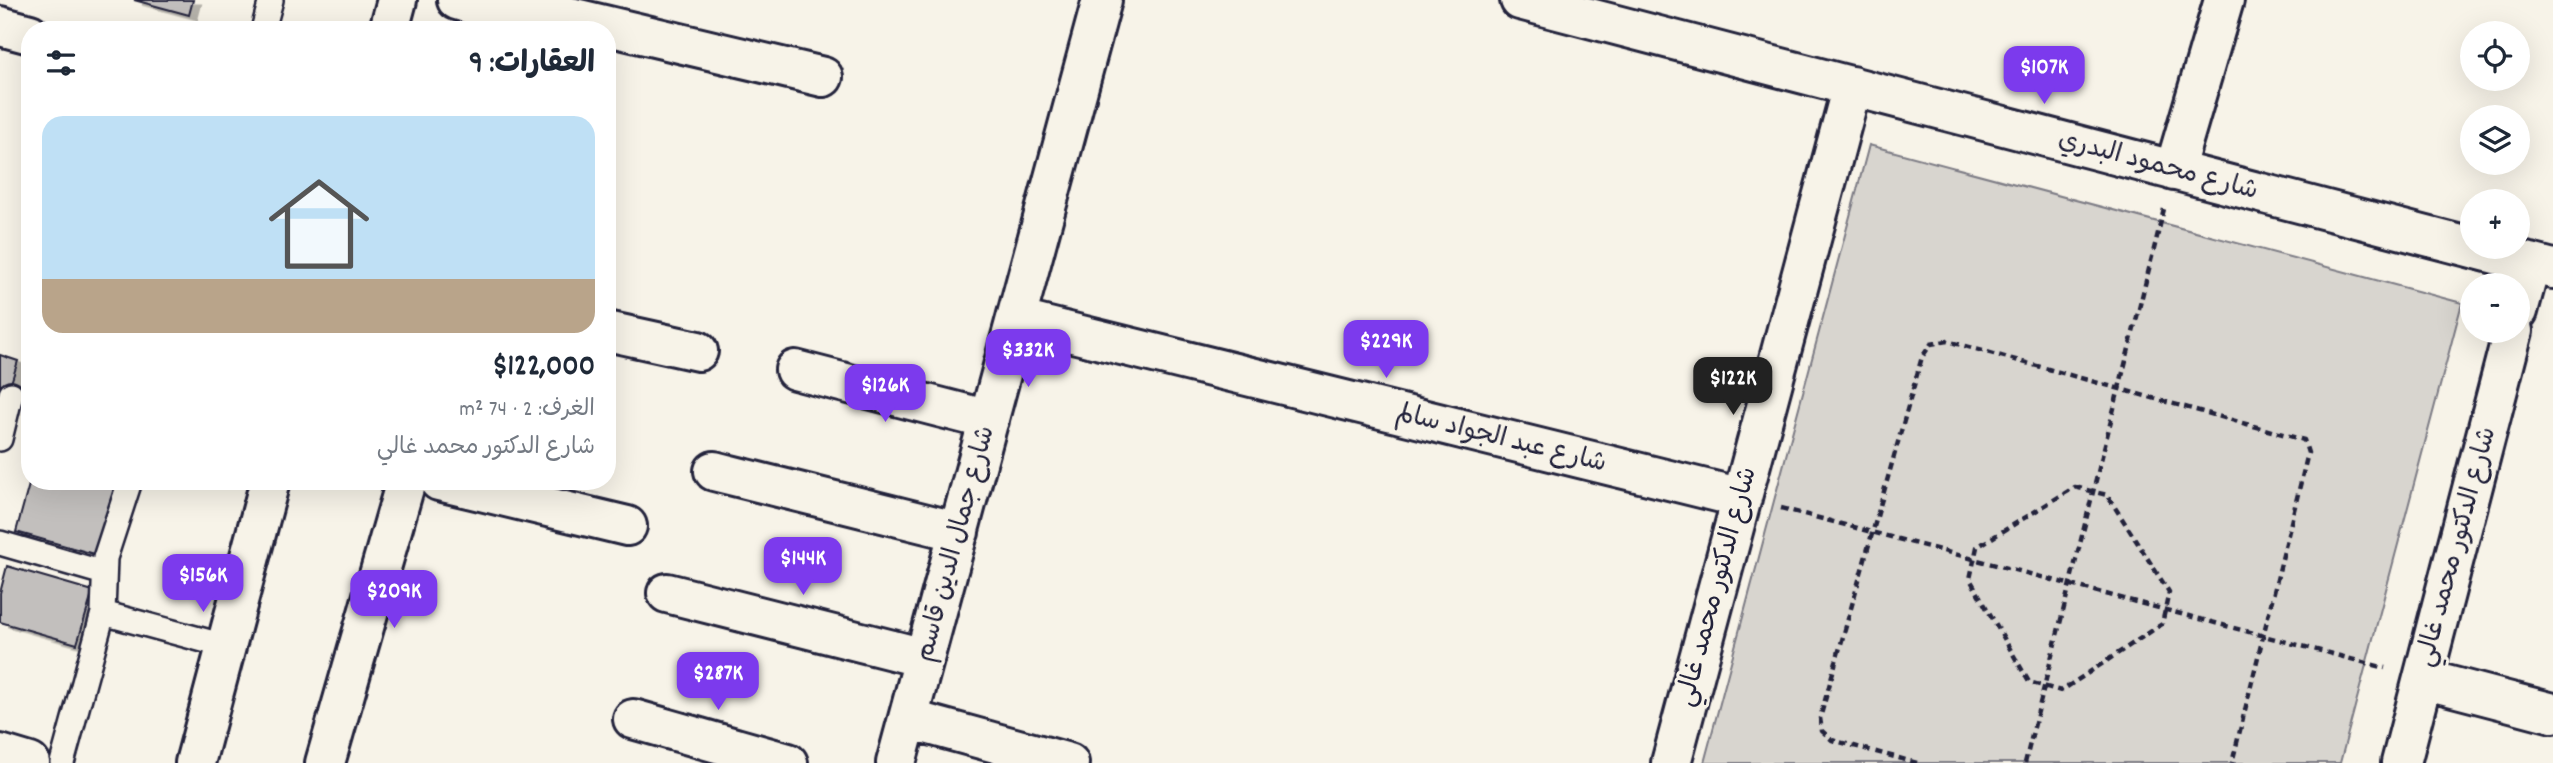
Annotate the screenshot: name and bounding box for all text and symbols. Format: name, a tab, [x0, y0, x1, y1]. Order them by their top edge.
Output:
map controls	[2460, 21, 2530, 343]
button: locate	[2460, 21, 2530, 91]
icon: filters	[42, 44, 80, 82]
text: العقارات: 9	[469, 44, 595, 87]
pin: $107K	[1995, 46, 2093, 106]
text: $107K	[2020, 52, 2068, 85]
button: layers	[2460, 105, 2530, 175]
street label: شارع محمود البدري	[2054, 122, 2262, 210]
icon: home	[256, 161, 382, 287]
button: +	[2460, 189, 2530, 259]
button: −	[2460, 273, 2530, 343]
pin: $229K	[1337, 320, 1435, 380]
text: $229K	[1360, 326, 1412, 359]
pin: $332K	[979, 330, 1077, 389]
text: $332K	[1002, 335, 1054, 368]
text: $122,000	[492, 347, 595, 390]
pin: $122K	[1684, 358, 1782, 417]
text: $122K	[1709, 363, 1757, 396]
pin: $126K	[836, 364, 934, 424]
text: $126K	[861, 370, 909, 403]
text: الغرف: 2 · 74 m²	[459, 394, 595, 427]
street label: شارع عبد الجواد سالم	[1392, 395, 1610, 483]
street label: شارع جمال الدين قاسم	[907, 422, 1005, 666]
street label: شارع الدكتور محمد غالي	[2407, 423, 2508, 671]
text: شارع الدكتور محمد غالي	[377, 432, 595, 465]
street label: شارع الدكتور محمد غالي	[1668, 463, 1769, 711]
pin: $144K	[754, 538, 852, 597]
text: $144K	[780, 543, 826, 576]
pin: $156K	[154, 554, 252, 614]
text: $156K	[178, 560, 228, 593]
pin: $209K	[345, 570, 443, 630]
text: $209K	[366, 576, 422, 609]
pin: $287K	[669, 652, 767, 712]
text: $287K	[693, 658, 743, 691]

